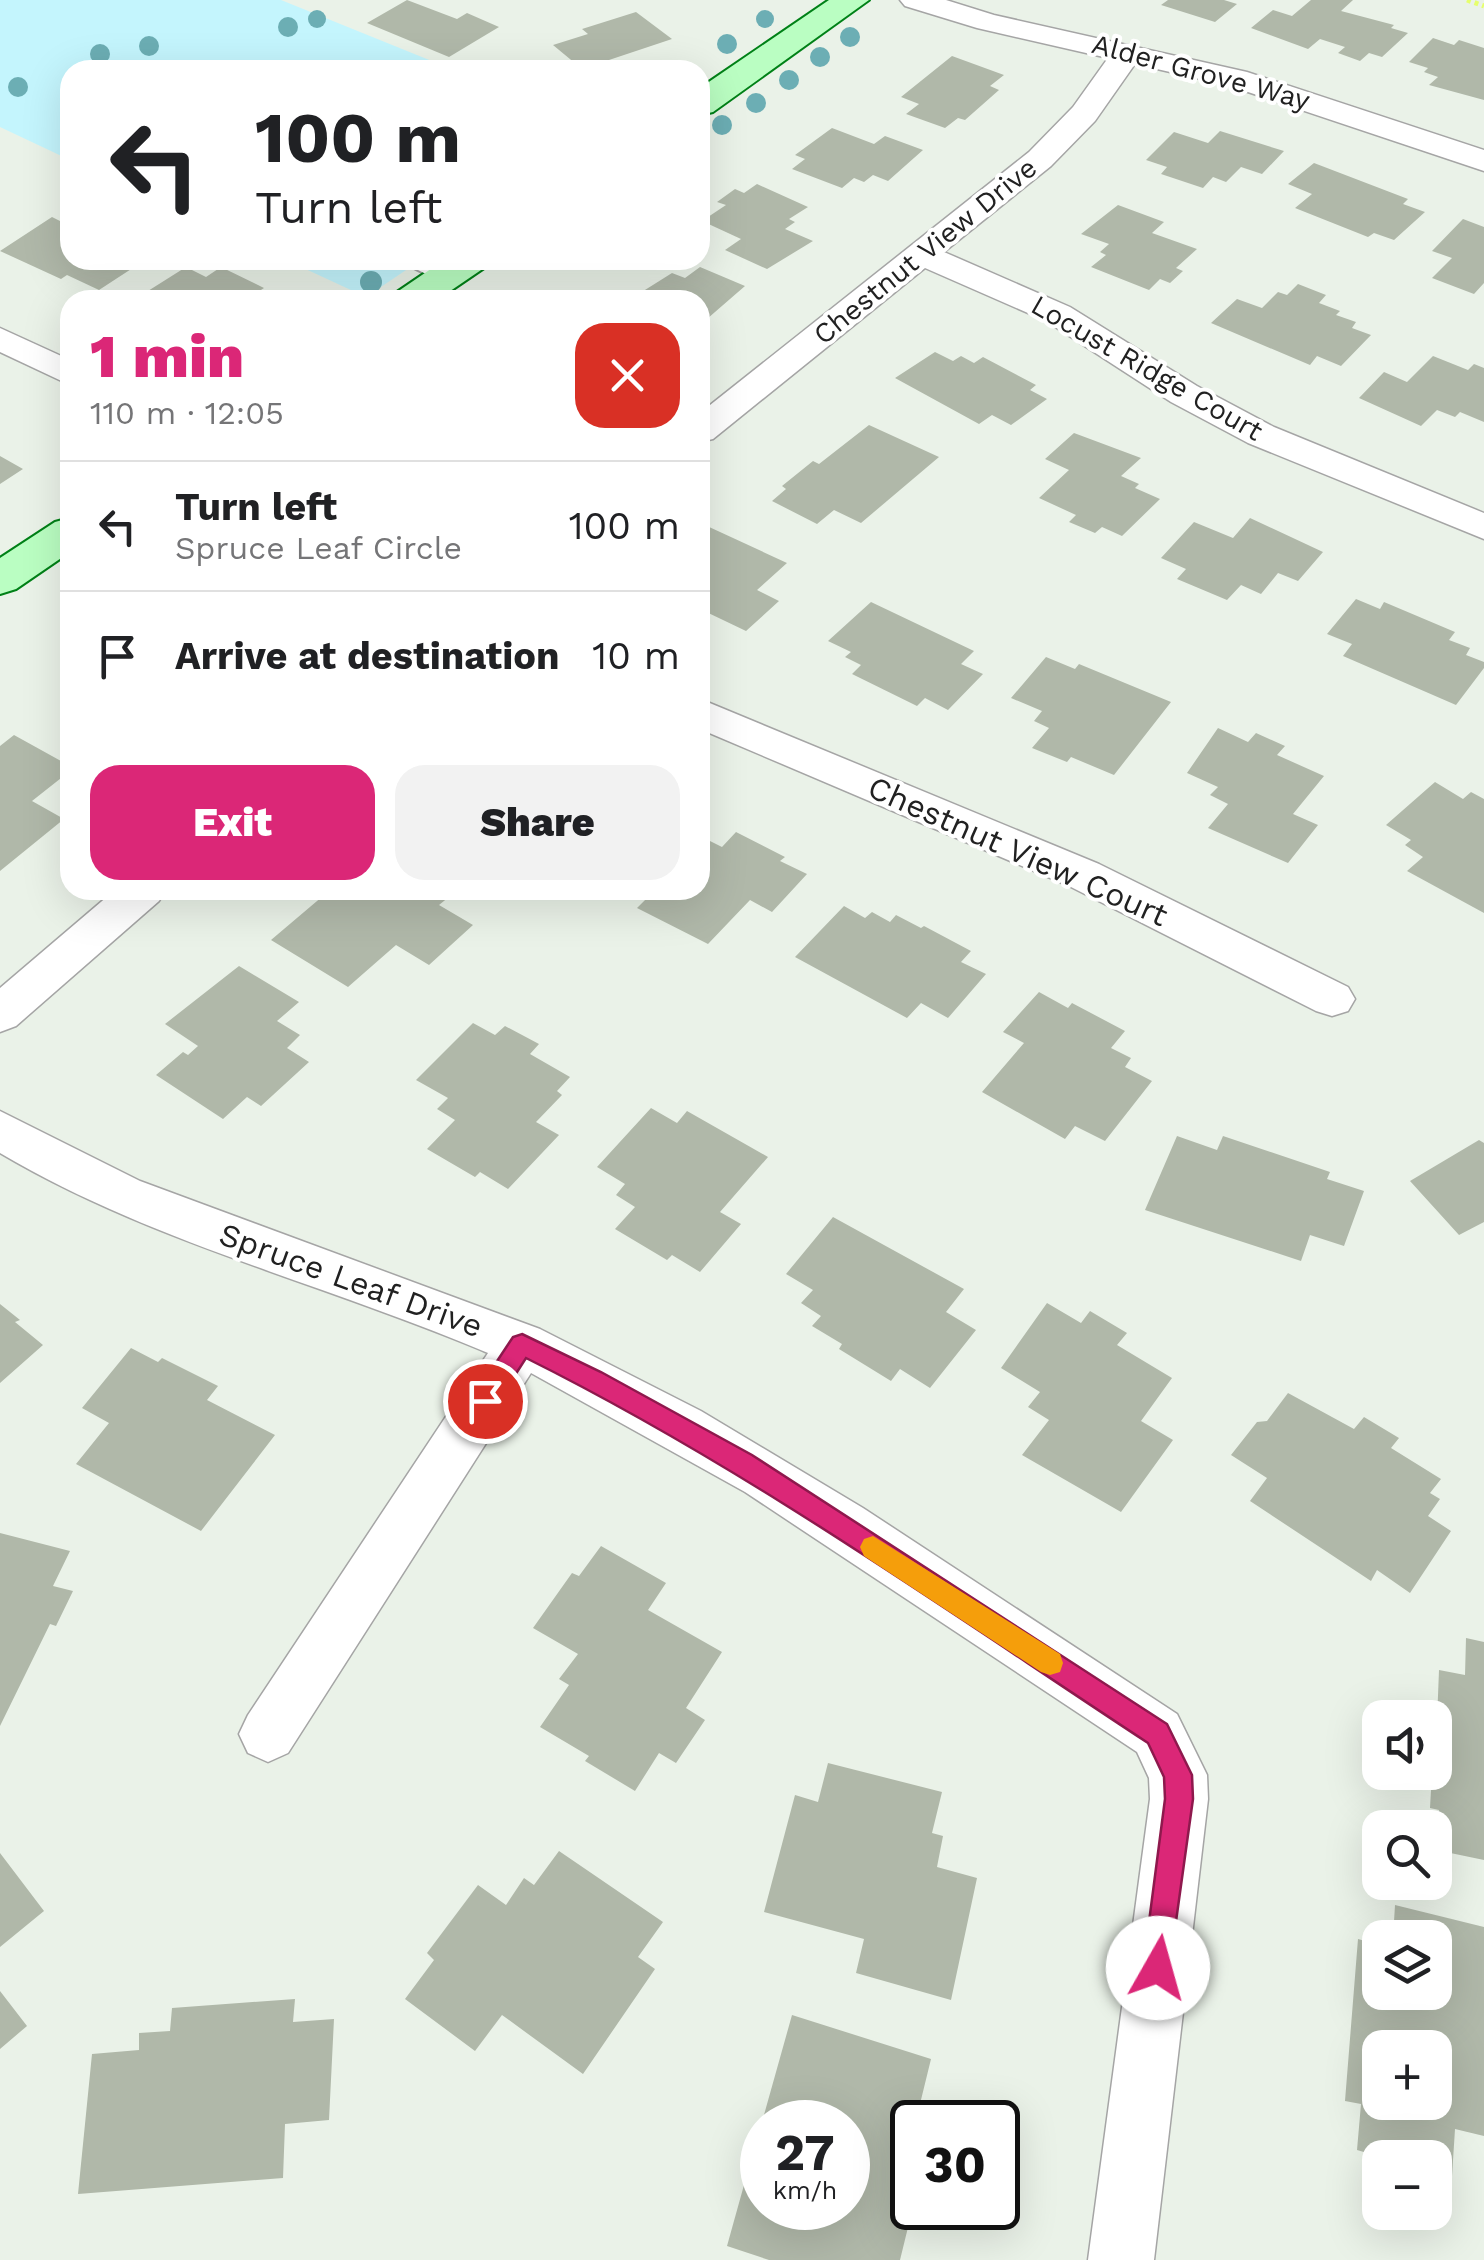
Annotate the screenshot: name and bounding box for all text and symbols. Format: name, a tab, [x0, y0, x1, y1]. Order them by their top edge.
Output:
street label: Alder Grove Way	[1089, 27, 1314, 117]
text: 100 m	[255, 97, 461, 179]
icon: left	[90, 100, 220, 230]
street label: Chestnut View Drive	[807, 151, 1043, 351]
text: Turn left	[255, 181, 442, 234]
street label: Locust Ridge Court	[1025, 288, 1269, 448]
text: 1 min	[90, 321, 244, 392]
button: close	[575, 323, 680, 428]
text: 110 m · 12:05	[90, 394, 284, 432]
text: Turn left	[175, 485, 337, 529]
icon: left	[90, 499, 145, 554]
text: 100 m	[569, 504, 680, 548]
text: Spruce Leaf Circle	[175, 529, 462, 567]
icon: arrive	[90, 629, 145, 684]
text: Arrive at destination	[175, 634, 560, 678]
text: 10 m	[592, 634, 680, 678]
button: Exit	[90, 765, 375, 880]
button: Share	[395, 765, 680, 880]
street label: Chestnut View Court	[862, 768, 1174, 934]
street label: Spruce Leaf Drive	[214, 1215, 488, 1345]
pin	[443, 1359, 528, 1444]
icon: arrive	[458, 1374, 513, 1429]
map controls	[1362, 1700, 1452, 2230]
button: sound	[1362, 1700, 1452, 1790]
button: search	[1362, 1810, 1452, 1900]
position arrow	[1106, 1916, 1210, 2020]
button: layers	[1362, 1920, 1452, 2010]
button: +	[1362, 2030, 1452, 2120]
speed limit sign: 30	[890, 2100, 1020, 2230]
text: 27	[775, 2123, 835, 2182]
button: −	[1362, 2140, 1452, 2230]
text: km/h	[773, 2176, 837, 2205]

